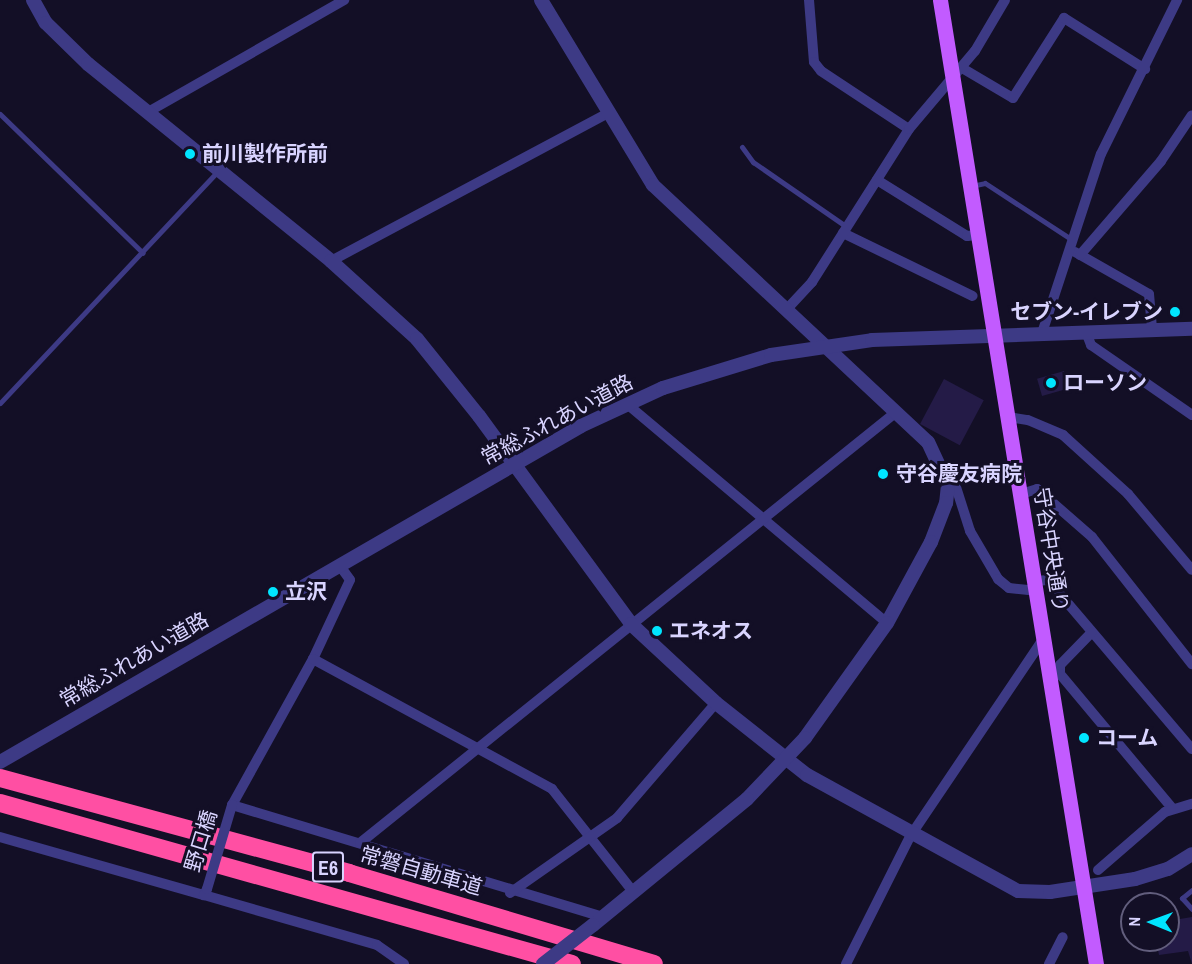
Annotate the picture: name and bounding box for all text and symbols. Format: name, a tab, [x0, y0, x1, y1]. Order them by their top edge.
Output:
place label: 前川製作所前	[202, 141, 328, 167]
marker: 前川製作所前	[183, 147, 197, 161]
place label: セブン-イレブン	[1010, 299, 1163, 325]
marker: セブン-イレブン	[1168, 305, 1182, 319]
street label: 常総ふれあい道路	[477, 369, 637, 471]
place label: ローソン	[1063, 370, 1147, 396]
marker: ローソン	[1044, 376, 1058, 390]
place label: 守谷慶友病院	[896, 461, 1022, 487]
marker: 守谷慶友病院	[874, 465, 892, 483]
street label: 守谷中央通り	[1029, 486, 1073, 614]
place label: 立沢	[285, 579, 327, 605]
marker: 立沢	[266, 585, 280, 599]
street label: 常総ふれあい道路	[55, 607, 213, 713]
place label: エネオス	[669, 618, 753, 644]
marker: エネオス	[650, 624, 664, 638]
place label: コーム	[1096, 725, 1159, 751]
marker: コーム	[1077, 731, 1091, 745]
street label: 野口橋	[180, 807, 222, 875]
street label: 常磐自動車道	[357, 842, 485, 900]
road number: E6	[312, 850, 344, 884]
north arrow	[1120, 892, 1180, 952]
text: N	[1123, 917, 1145, 927]

